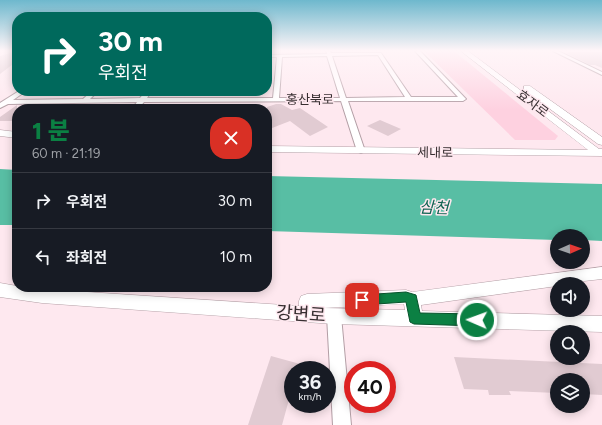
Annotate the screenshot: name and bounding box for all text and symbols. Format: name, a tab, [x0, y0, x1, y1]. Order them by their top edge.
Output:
text: 30 m	[98, 24, 163, 58]
icon: right	[32, 28, 84, 80]
text: 우회전	[98, 62, 148, 84]
street label: 효자로	[514, 87, 552, 120]
street label: 홍산북로	[286, 92, 334, 107]
text: 1 분	[32, 116, 70, 145]
button: close	[210, 117, 252, 159]
street label: 세내로	[417, 145, 453, 160]
text: 60 m · 21:19	[32, 146, 100, 161]
icon: right	[32, 190, 54, 212]
text: 30 m	[218, 192, 252, 210]
text: 우회전	[66, 193, 107, 211]
water label: 삼천	[419, 197, 451, 218]
north arrow	[550, 229, 590, 269]
map controls	[550, 229, 590, 413]
icon: left	[32, 246, 54, 268]
text: 10 m	[220, 248, 252, 266]
text: 좌회전	[66, 249, 107, 267]
button: sound	[550, 277, 590, 317]
pin	[345, 283, 379, 317]
icon: arrive	[351, 289, 373, 311]
position arrow	[456, 299, 498, 341]
street label: 강변로	[275, 301, 327, 327]
button: search	[550, 325, 590, 365]
speed limit sign: 40	[344, 361, 396, 413]
text: 36	[299, 370, 321, 394]
button: layers	[550, 373, 590, 413]
text: km/h	[299, 390, 321, 403]

